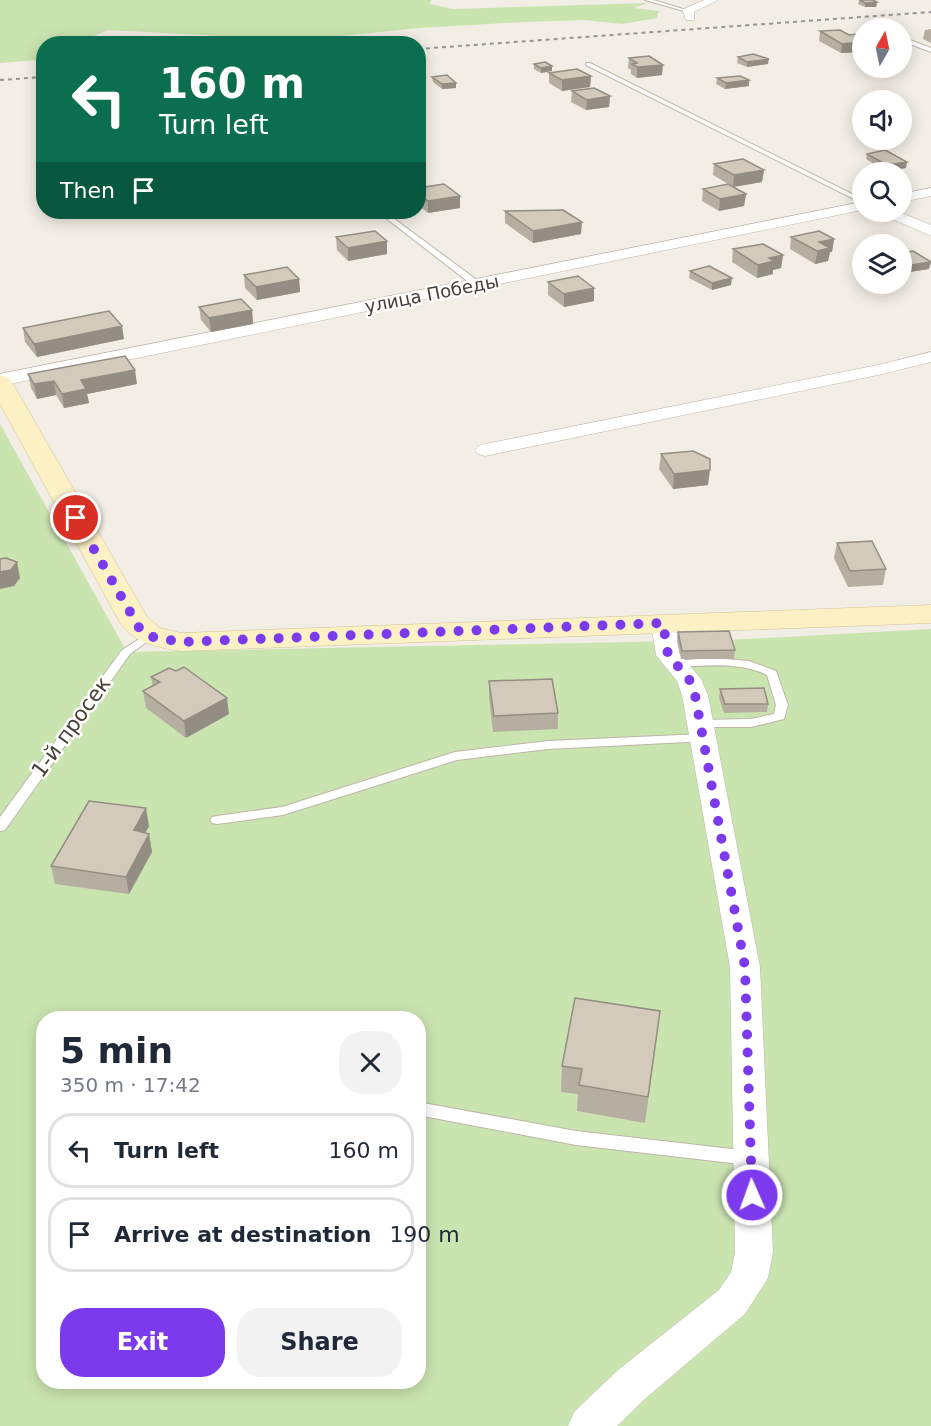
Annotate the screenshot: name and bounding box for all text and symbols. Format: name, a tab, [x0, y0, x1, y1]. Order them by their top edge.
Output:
north arrow	[852, 18, 912, 78]
map controls	[852, 18, 912, 294]
text: 160 m	[159, 59, 305, 108]
icon: left	[60, 60, 138, 138]
button: sound	[852, 90, 912, 150]
text: Turn left	[159, 109, 269, 140]
button: search	[852, 162, 912, 222]
icon: arrive	[127, 174, 160, 207]
text: Then	[60, 178, 115, 203]
button: layers	[852, 234, 912, 294]
street label: улица Победы	[363, 270, 501, 317]
pin	[50, 492, 101, 543]
icon: arrive	[59, 501, 92, 534]
street label: 1-й просек	[27, 672, 115, 782]
text: 5 min	[60, 1030, 173, 1071]
button: close	[339, 1031, 402, 1094]
text: 350 m · 17:42	[60, 1073, 201, 1097]
icon: left	[63, 1134, 96, 1167]
text: Turn left	[114, 1138, 219, 1163]
text: 160 m	[329, 1138, 399, 1163]
position arrow	[720, 1163, 784, 1227]
icon: arrive	[63, 1218, 96, 1251]
text: Arrive at destination	[114, 1222, 371, 1247]
text: 190 m	[389, 1222, 460, 1247]
button: Exit	[60, 1308, 225, 1377]
button: Share	[237, 1308, 402, 1377]

